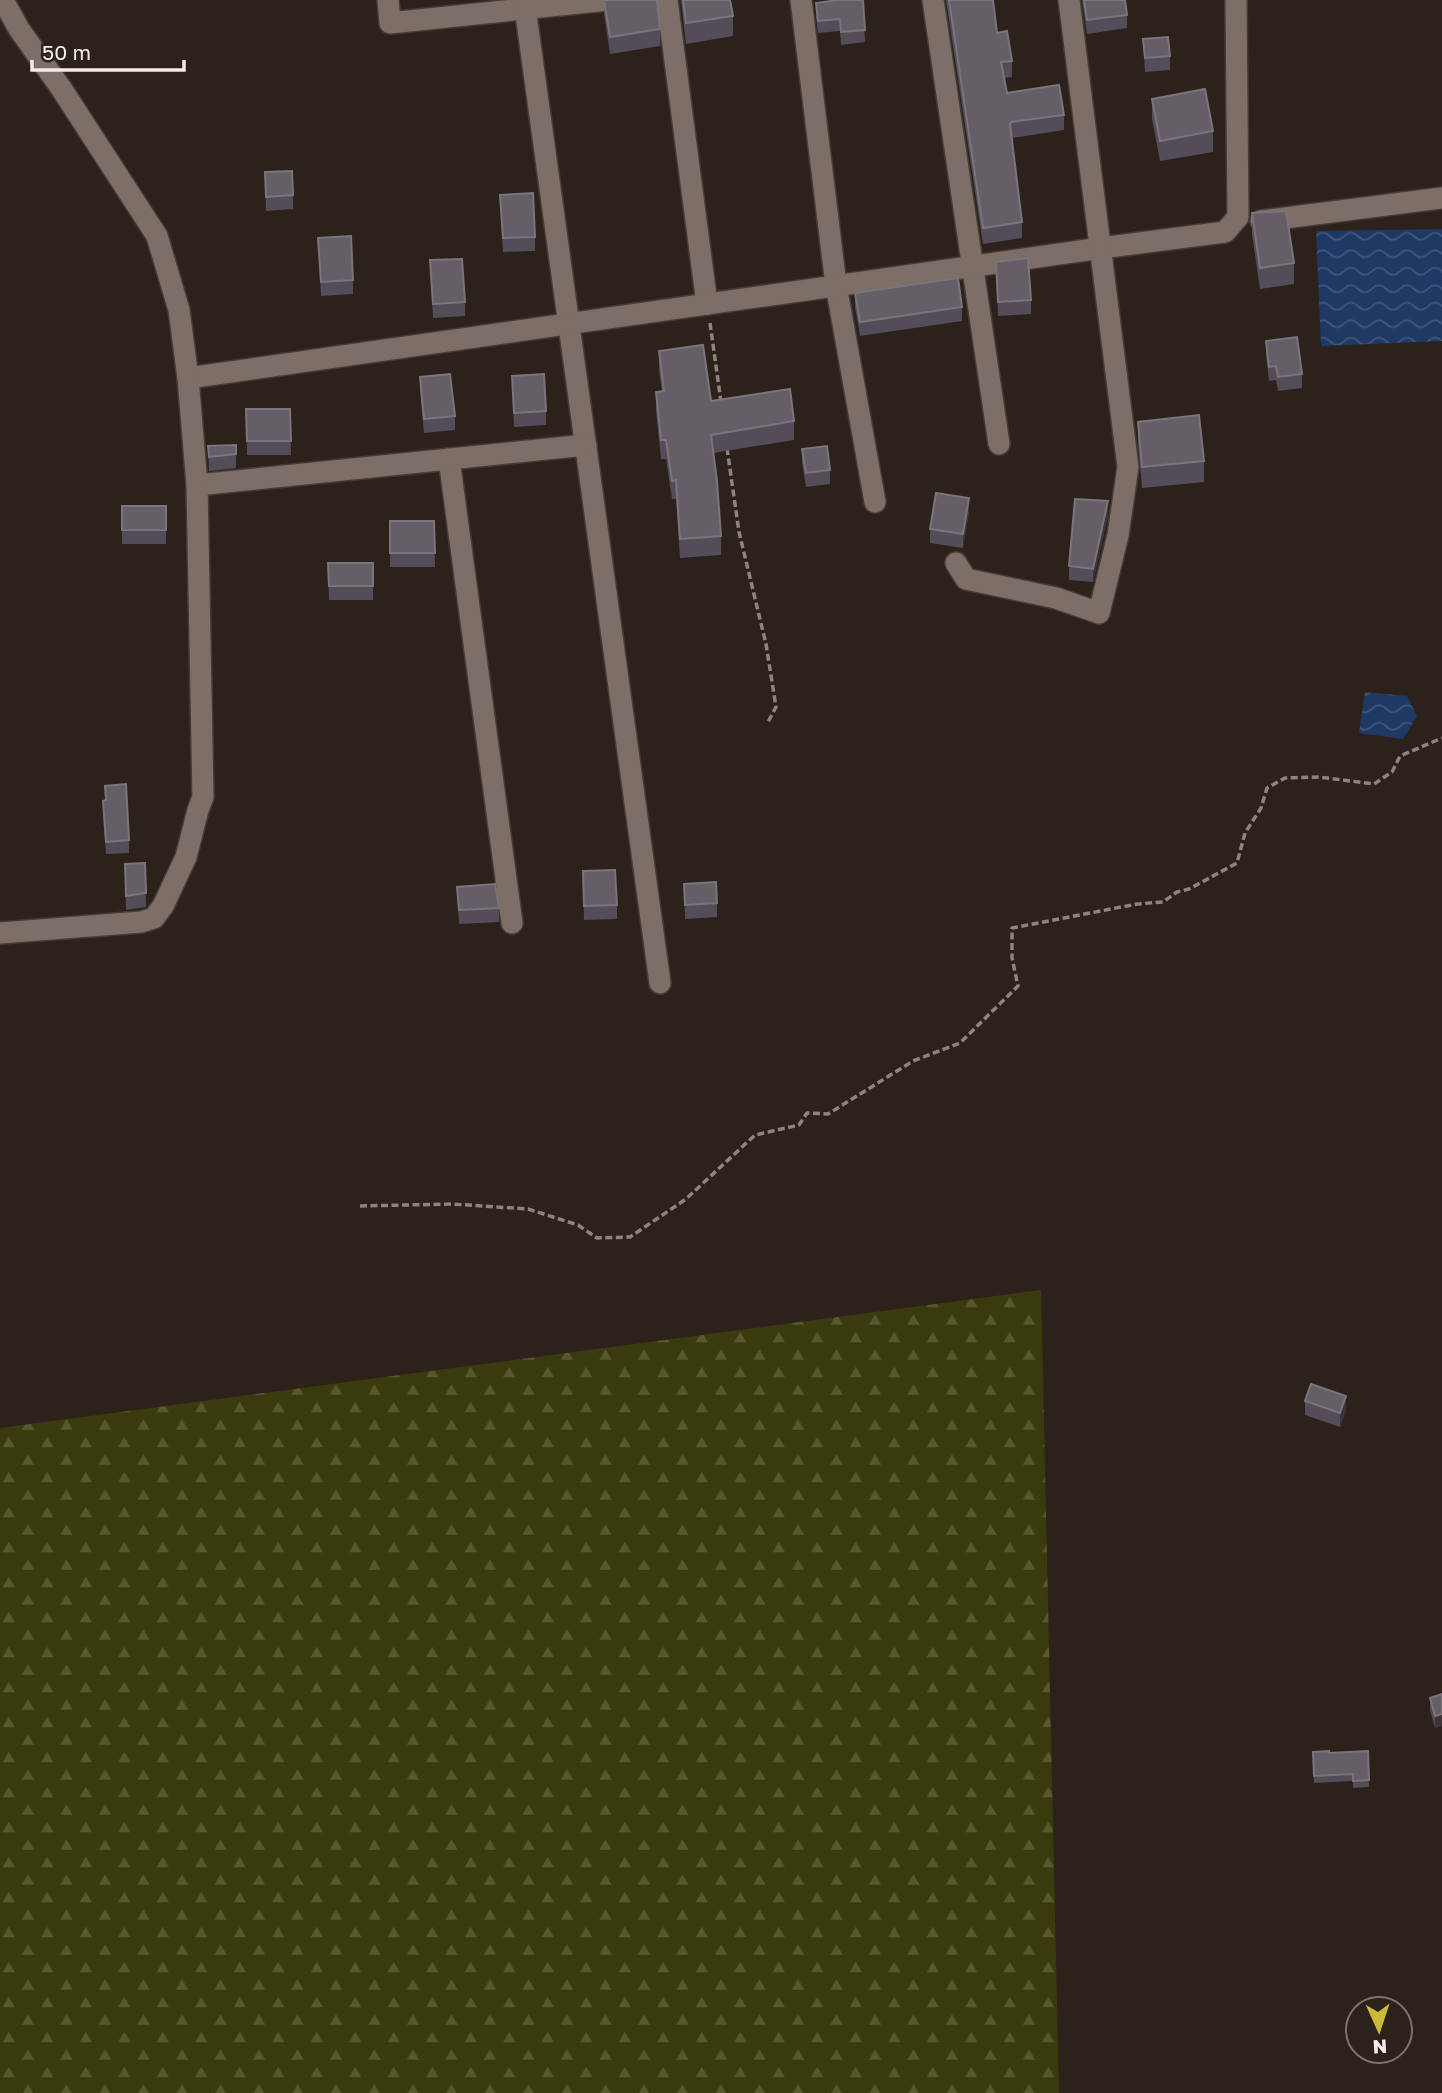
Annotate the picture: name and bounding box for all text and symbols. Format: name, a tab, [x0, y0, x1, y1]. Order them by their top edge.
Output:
scale bar	[32, 28, 184, 72]
text: 50 m	[42, 39, 91, 65]
north arrow	[1344, 1995, 1414, 2065]
text: N	[1372, 2036, 1388, 2059]

